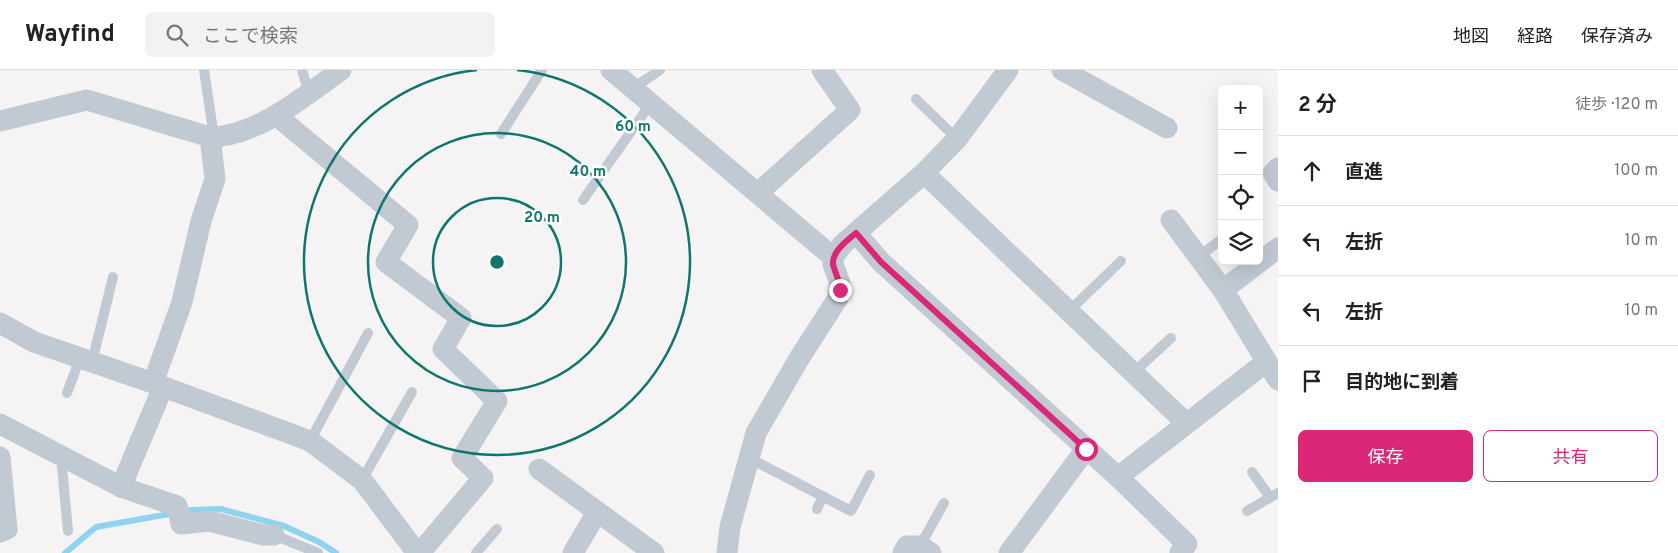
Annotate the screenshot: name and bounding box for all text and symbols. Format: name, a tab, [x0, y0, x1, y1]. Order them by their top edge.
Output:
search box	[145, 12, 495, 57]
text: Wayfind	[25, 20, 115, 50]
icon: search	[163, 21, 191, 49]
text: ここで検索	[203, 25, 298, 49]
text: 地図	[1453, 26, 1489, 49]
text: 経路	[1517, 26, 1553, 49]
text: 保存済み	[1581, 26, 1653, 49]
map controls	[1218, 85, 1263, 265]
button: +	[1218, 85, 1263, 130]
text: 2 分	[1298, 92, 1337, 119]
text: 徒歩 · 120 m	[1575, 95, 1658, 115]
text: 60 m	[615, 118, 651, 137]
button: −	[1218, 130, 1263, 175]
icon: ahead	[1298, 157, 1326, 185]
text: 直進	[1345, 161, 1383, 185]
text: 100 m	[1614, 161, 1658, 181]
text: 40 m	[570, 163, 606, 182]
button: locate	[1218, 175, 1263, 220]
text: 20 m	[524, 209, 560, 228]
button: layers	[1218, 220, 1263, 265]
icon: left	[1298, 227, 1326, 255]
text: 左折	[1345, 231, 1383, 255]
text: 10 m	[1624, 231, 1658, 251]
centre of rings	[488, 253, 506, 271]
route end	[829, 279, 852, 302]
icon: left	[1298, 297, 1326, 325]
text: 左折	[1345, 301, 1383, 325]
text: 10 m	[1624, 301, 1658, 321]
icon: arrive	[1298, 367, 1326, 395]
text: 目的地に到着	[1345, 371, 1459, 395]
button: 保存	[1298, 430, 1473, 482]
button: 共有	[1483, 430, 1658, 482]
route start	[1075, 438, 1098, 461]

